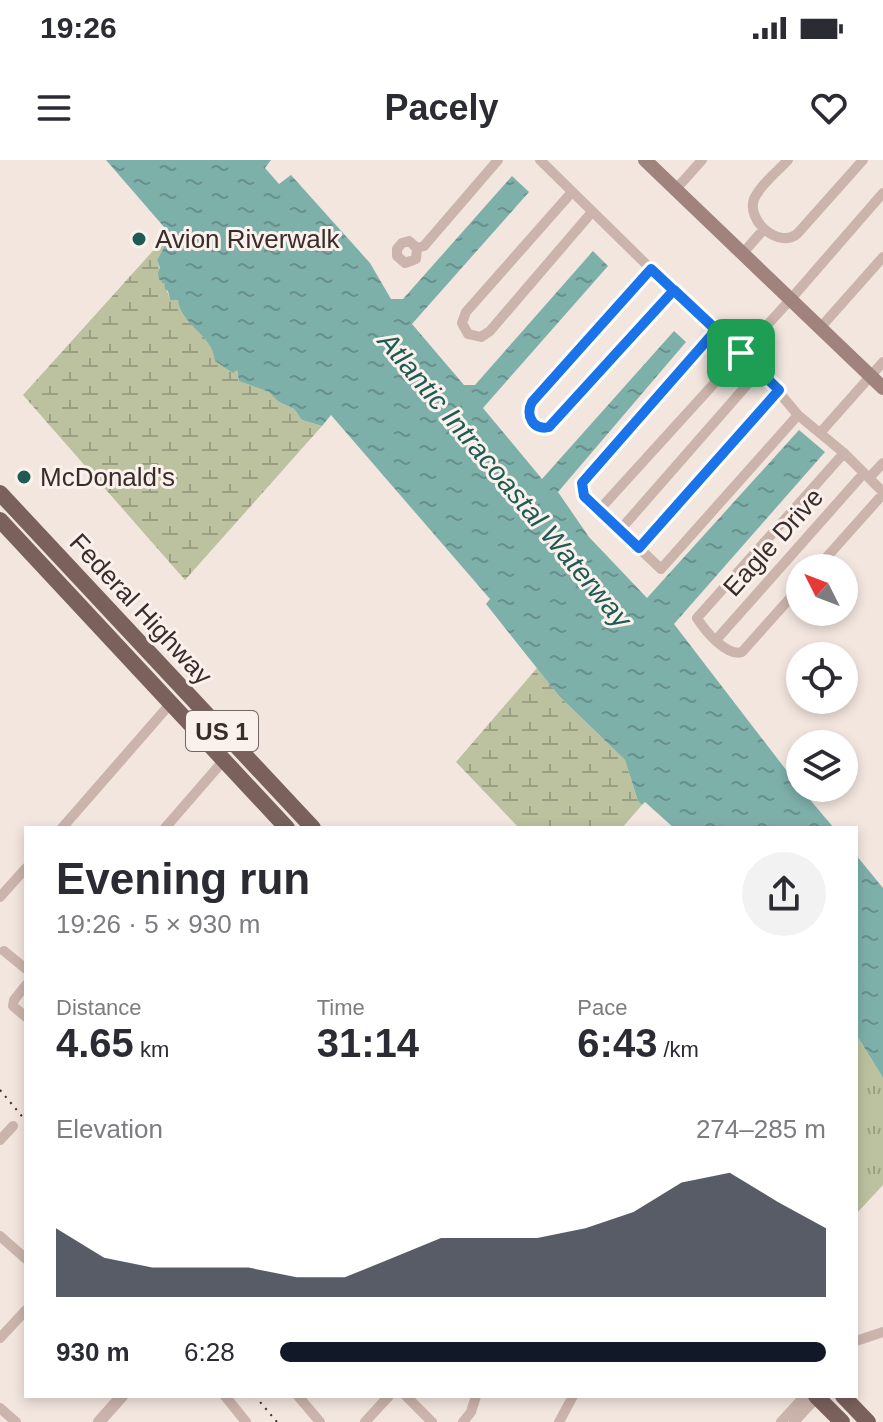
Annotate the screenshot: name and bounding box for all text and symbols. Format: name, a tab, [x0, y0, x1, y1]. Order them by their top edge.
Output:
text: 19:26	[40, 11, 117, 44]
icon: menu	[32, 86, 76, 130]
icon: heart	[807, 86, 851, 130]
text: Pacely	[384, 87, 499, 128]
place label: Avion Riverwalk	[155, 224, 340, 254]
marker: Avion Riverwalk	[130, 230, 148, 248]
pin	[707, 319, 775, 387]
water label: Atlantic Intracoastal Waterway	[371, 324, 639, 636]
icon: arrive	[719, 331, 763, 375]
place label: McDonald's	[40, 462, 175, 492]
marker: McDonald's	[15, 468, 33, 486]
street label: Eagle Drive	[717, 482, 829, 602]
street label: Federal Highway	[64, 527, 218, 691]
north arrow	[786, 554, 858, 626]
map controls	[786, 554, 858, 802]
button: locate	[786, 642, 858, 714]
road number: US 1	[186, 711, 258, 751]
button: layers	[786, 730, 858, 802]
button: share	[742, 852, 826, 936]
text: Evening run	[56, 854, 310, 903]
text: 19:26 · 5 × 930 m	[56, 909, 261, 939]
text: Distance	[56, 995, 142, 1020]
text: Time	[317, 995, 365, 1020]
text: Pace	[577, 995, 627, 1020]
text: 4.65	[56, 1021, 134, 1065]
text: 31:14	[317, 1021, 419, 1065]
text: 6:43	[577, 1021, 657, 1065]
text: km	[134, 1037, 169, 1062]
text: /km	[657, 1037, 699, 1062]
text: Elevation	[56, 1114, 163, 1144]
text: 274–285 m	[696, 1114, 826, 1144]
text: 930 m	[56, 1337, 130, 1367]
text: 6:28	[184, 1337, 235, 1367]

